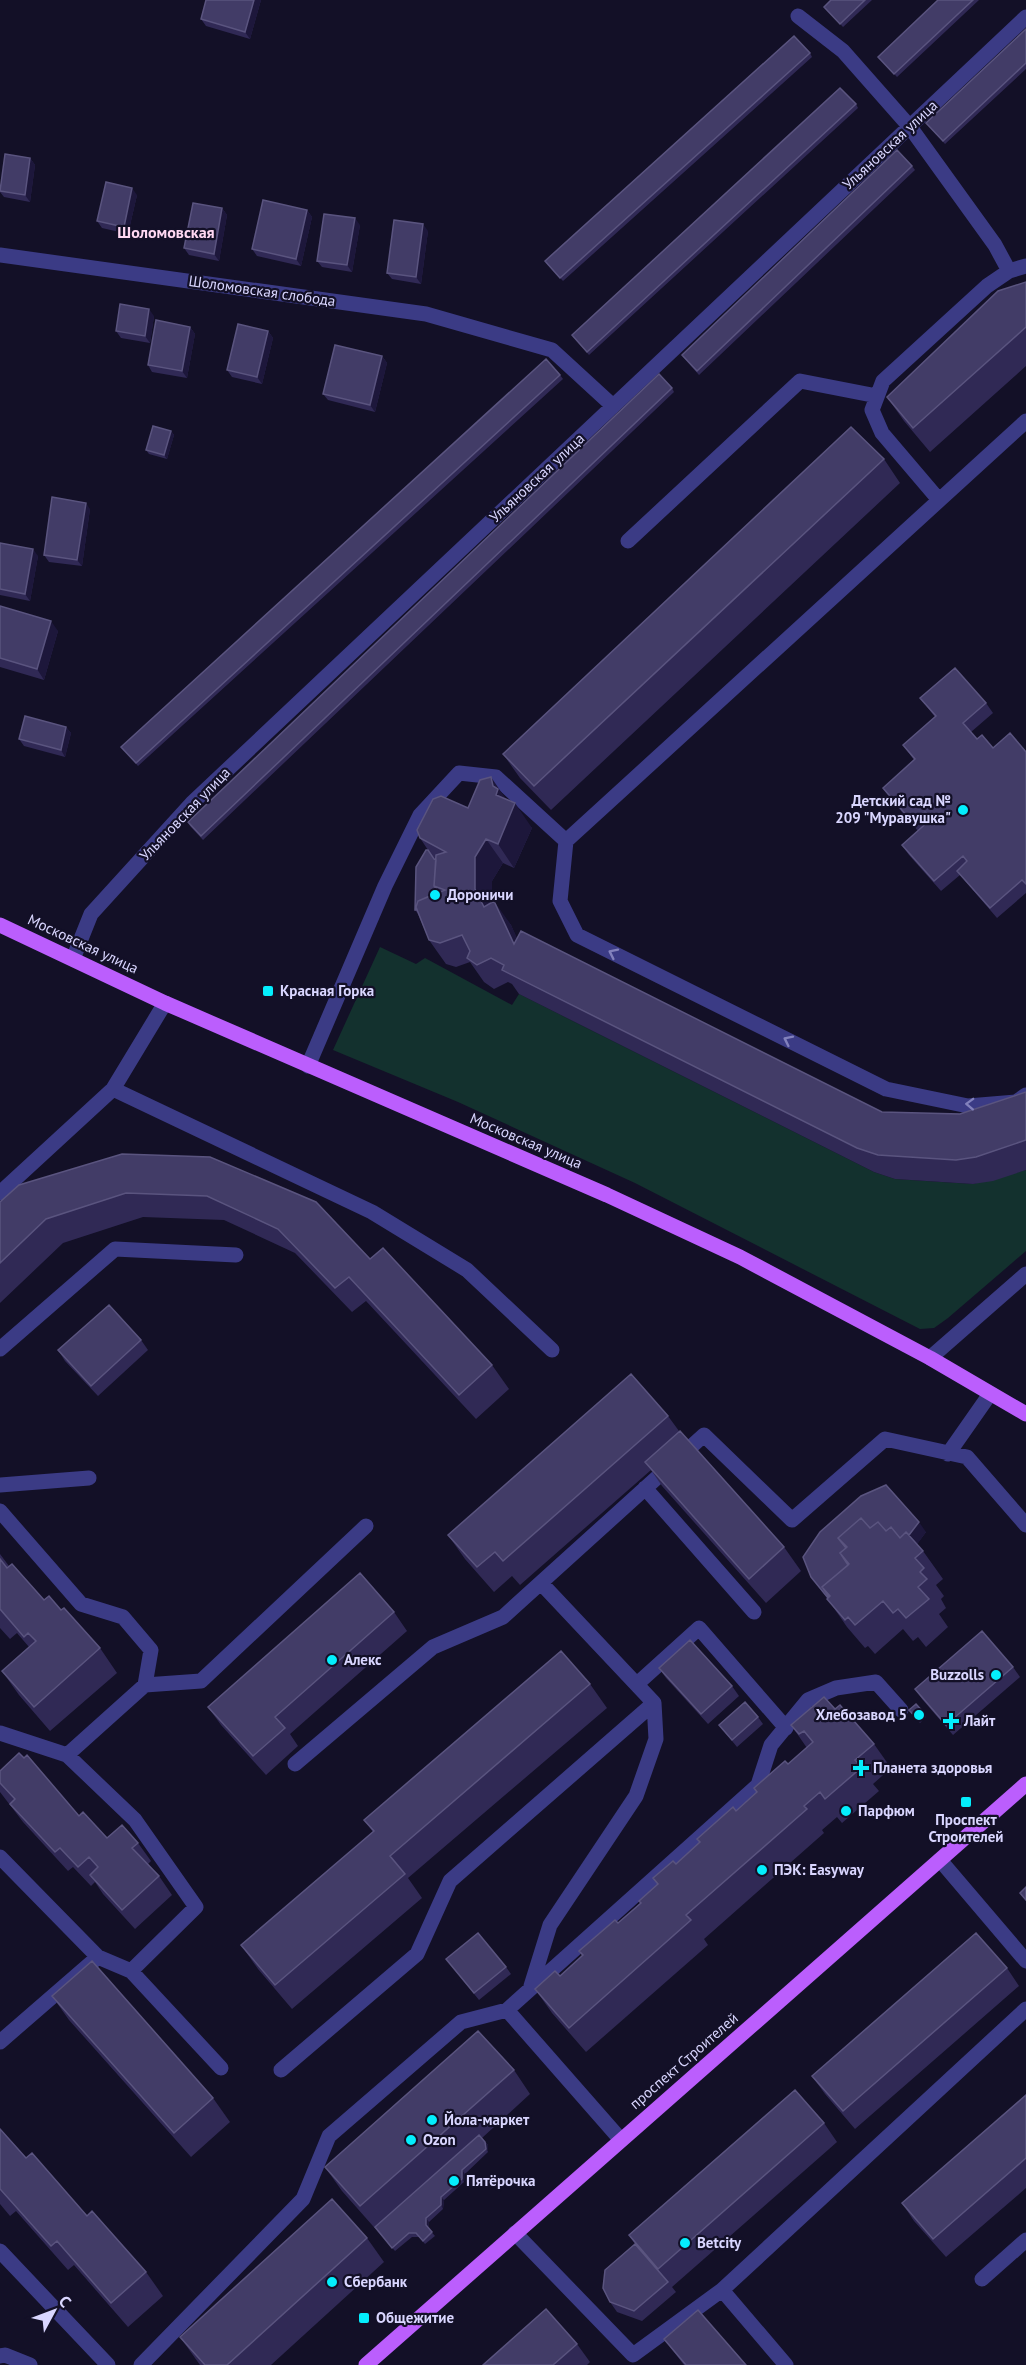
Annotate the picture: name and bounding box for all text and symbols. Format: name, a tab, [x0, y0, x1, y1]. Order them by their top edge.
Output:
street label: Ульяновская улица	[838, 96, 941, 193]
district label: Шоломовская	[117, 222, 215, 242]
street label: Шоломовская слобода	[187, 271, 337, 310]
street label: Ульяновская улица	[485, 429, 588, 526]
street label: Ульяновская улица	[135, 763, 234, 864]
place label: Детский сад № 209 "Муравушка"	[835, 791, 951, 827]
marker: Детский сад № 209 "Муравушка"	[956, 803, 970, 817]
place label: Дороничи	[447, 885, 513, 904]
marker: Дороничи	[428, 888, 442, 902]
street label: Московская улица	[25, 910, 142, 977]
one-way arrow	[609, 949, 620, 961]
place label: Красная Горка	[280, 981, 374, 1000]
marker: Красная Горка	[261, 984, 275, 998]
one-way arrow	[783, 1036, 794, 1048]
one-way arrow	[965, 1098, 974, 1111]
street label: Московская улица	[467, 1108, 585, 1173]
place label: Алекс	[344, 1650, 382, 1669]
marker: Алекс	[325, 1653, 339, 1667]
place label: Buzzolls	[930, 1665, 984, 1684]
marker: Buzzolls	[989, 1668, 1003, 1682]
place label: Хлебозавод 5	[816, 1705, 907, 1724]
marker: Хлебозавод 5	[912, 1708, 926, 1722]
place label: Лайт	[963, 1711, 996, 1730]
marker: Лайт	[942, 1712, 960, 1730]
place label: Планета здоровья	[873, 1758, 992, 1777]
marker: Планета здоровья	[854, 1761, 868, 1775]
marker: Проспект Строителей	[959, 1795, 973, 1809]
place label: Парфюм	[858, 1801, 915, 1820]
marker: Парфюм	[839, 1804, 853, 1818]
place label: Проспект Строителей	[928, 1810, 1004, 1846]
place label: ПЭК: Easyway	[774, 1860, 865, 1879]
marker: ПЭК: Easyway	[755, 1863, 769, 1877]
street label: проспект Строителей	[626, 2008, 742, 2113]
place label: Йола-маркет	[444, 2110, 530, 2129]
marker: Йола-маркет	[425, 2113, 439, 2127]
place label: Ozon	[423, 2130, 456, 2149]
marker: Ozon	[404, 2133, 418, 2147]
place label: Пятёрочка	[466, 2171, 535, 2190]
marker: Пятёрочка	[447, 2174, 461, 2188]
place label: Betcity	[697, 2233, 742, 2252]
marker: Betcity	[678, 2236, 692, 2250]
place label: Сбербанк	[344, 2272, 408, 2291]
marker: Сбербанк	[325, 2275, 339, 2289]
north arrow	[24, 2281, 84, 2341]
text: С	[55, 2291, 76, 2311]
place label: Общежитие	[376, 2308, 454, 2327]
marker: Общежитие	[357, 2311, 371, 2325]

